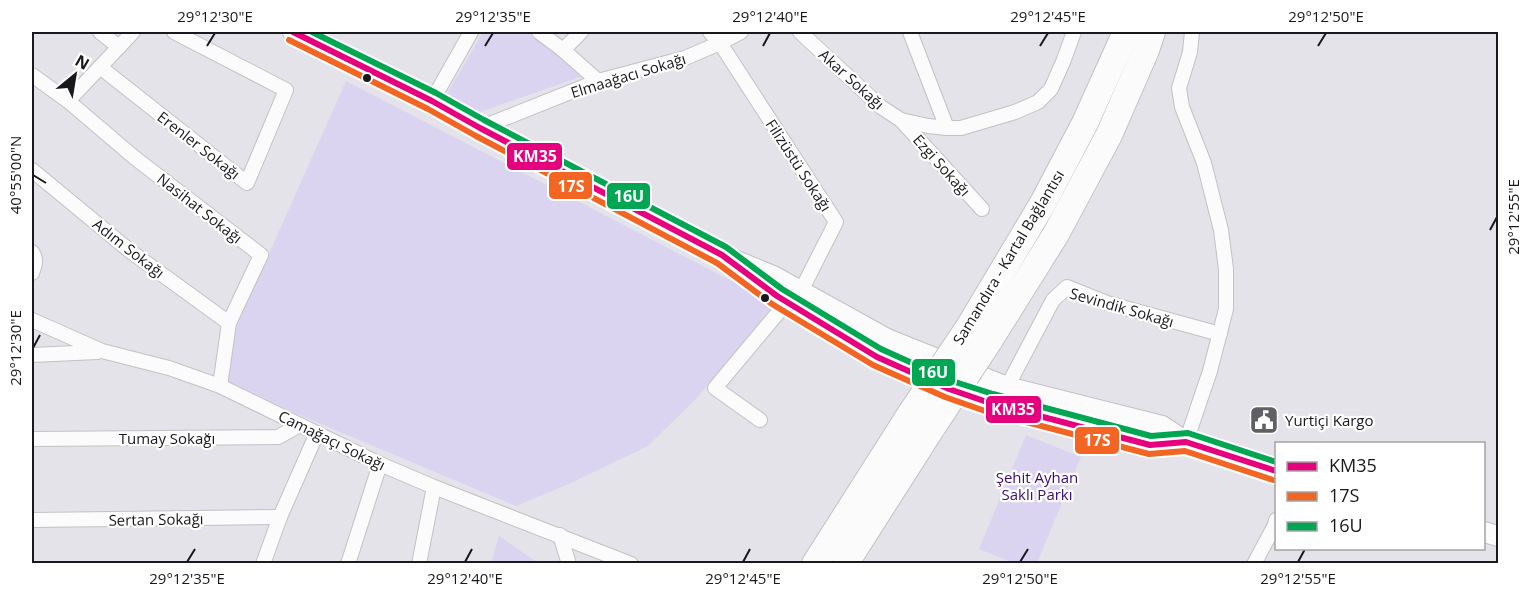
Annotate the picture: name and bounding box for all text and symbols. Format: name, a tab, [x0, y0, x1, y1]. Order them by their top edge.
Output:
text: 29°12'30"E	[177, 6, 253, 26]
text: 29°12'35"E	[455, 6, 531, 26]
text: 29°12'40"E	[732, 6, 808, 26]
text: 29°12'45"E	[1010, 6, 1086, 26]
text: 29°12'50"E	[1288, 6, 1364, 26]
street label: Akar Sokağı	[815, 44, 889, 114]
north arrow	[45, 45, 105, 105]
street label: Elmaağacı Sokağı	[568, 48, 688, 102]
text: N	[71, 49, 94, 75]
unlabelled marker	[361, 72, 373, 84]
street label: Erenler Sokağı	[154, 106, 244, 184]
street label: Filizüstü Sokağı	[762, 115, 836, 215]
street label: Ezgi Sokağı	[909, 130, 975, 200]
text: 40°55'00"N	[5, 136, 25, 214]
line badge: KM35	[506, 142, 563, 171]
text: KM35	[513, 145, 557, 167]
street label: Samandıra - Kartal Bağlantısı	[948, 166, 1068, 348]
street label: Nasihat Sokağı	[153, 168, 247, 248]
line badge: 17S	[548, 171, 593, 200]
text: 17S	[557, 175, 585, 197]
text: 29°12'55"E	[1503, 179, 1523, 255]
line badge: 16U	[606, 182, 651, 210]
text: 16U	[614, 185, 644, 207]
street label: Adım Sokağı	[89, 214, 169, 282]
street label: Sevindik Sokağı	[1068, 283, 1176, 331]
unlabelled marker	[759, 292, 771, 304]
text: 29°12'30"E	[5, 310, 25, 386]
line badge: 16U	[911, 358, 956, 387]
text: 16U	[918, 361, 948, 383]
line badge: KM35	[985, 395, 1042, 424]
text: KM35	[991, 398, 1035, 420]
public building icon: Yurtiçi Kargo	[1248, 404, 1280, 436]
street label: Camağaçı Sokağı	[275, 405, 389, 475]
place label: Yurtiçi Kargo	[1285, 410, 1374, 430]
line badge: 17S	[1074, 426, 1120, 455]
street label: Tumay Sokağı	[119, 428, 215, 448]
text: 17S	[1083, 429, 1111, 451]
legend	[1275, 442, 1485, 550]
text: KM35	[1329, 453, 1377, 477]
park label: Şehit Ayhan Saklı Parkı	[996, 467, 1078, 504]
text: 17S	[1329, 483, 1360, 507]
street label: Sertan Sokağı	[108, 508, 204, 530]
text: 16U	[1329, 513, 1363, 537]
text: 29°12'35"E	[149, 568, 225, 588]
text: 29°12'40"E	[427, 568, 503, 588]
text: 29°12'45"E	[705, 568, 781, 588]
text: 29°12'50"E	[982, 568, 1058, 588]
text: 29°12'55"E	[1260, 568, 1336, 588]

